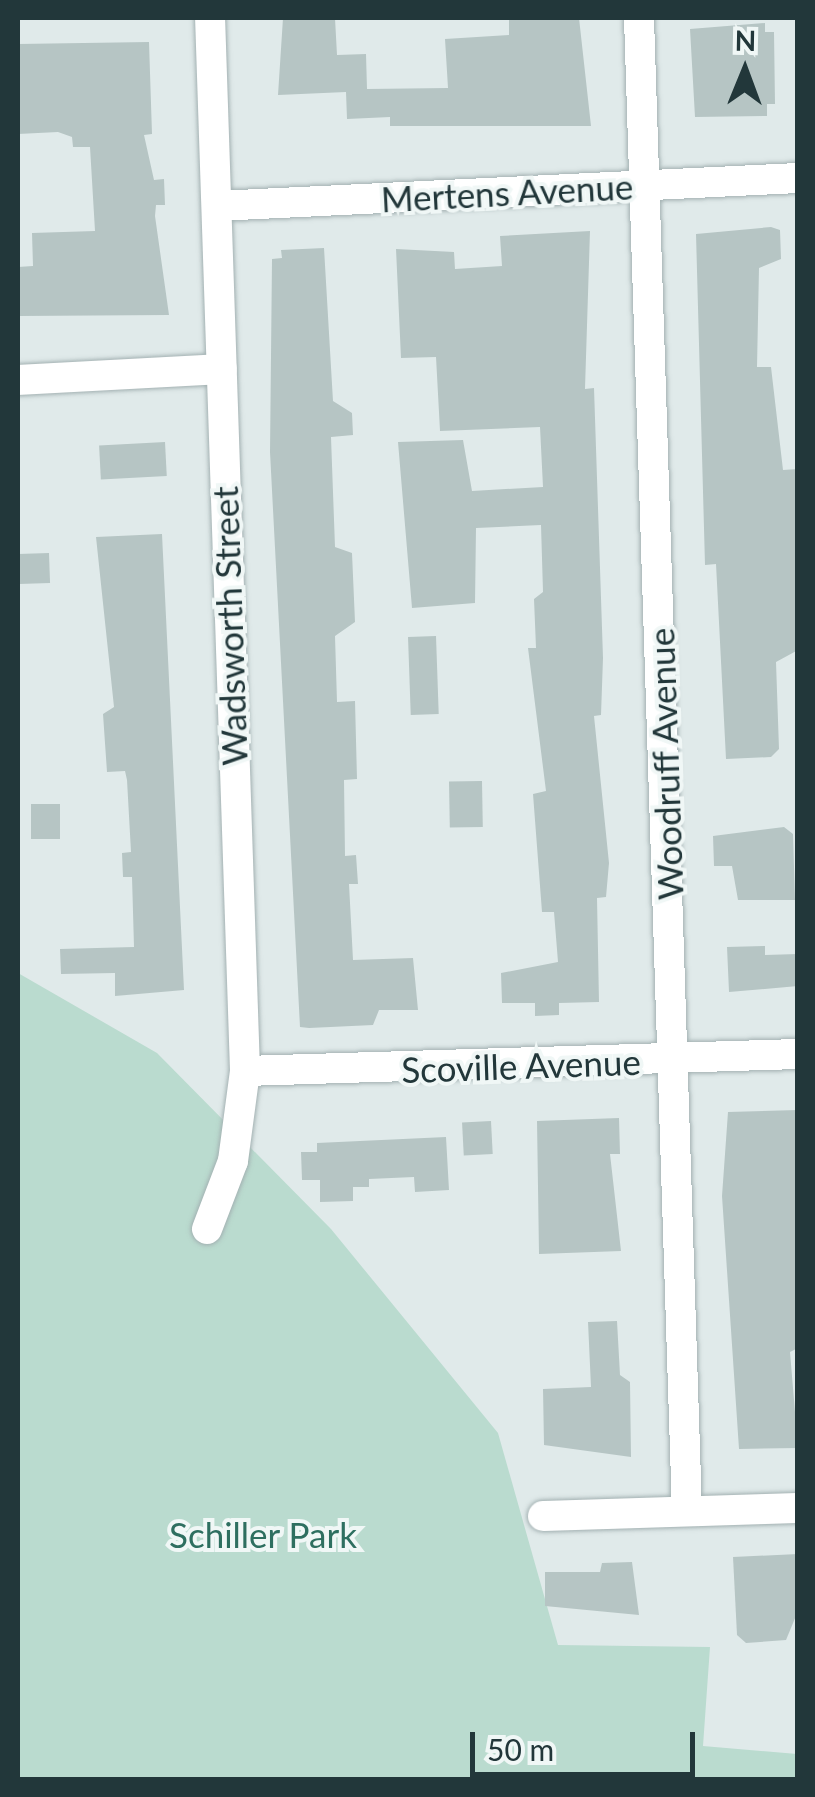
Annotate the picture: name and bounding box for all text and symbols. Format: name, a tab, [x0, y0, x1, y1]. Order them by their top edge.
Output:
north arrow	[695, 20, 795, 120]
text: N	[734, 23, 757, 57]
street label: Mertens Avenue	[379, 164, 635, 220]
street label: Wadsworth Street	[203, 486, 255, 766]
street label: Woodruff Avenue	[639, 626, 691, 902]
street label: Scoville Avenue	[400, 1040, 642, 1090]
park label: Schiller Park	[169, 1513, 357, 1555]
scale bar	[475, 1712, 700, 1774]
text: 50 m	[487, 1731, 554, 1767]

